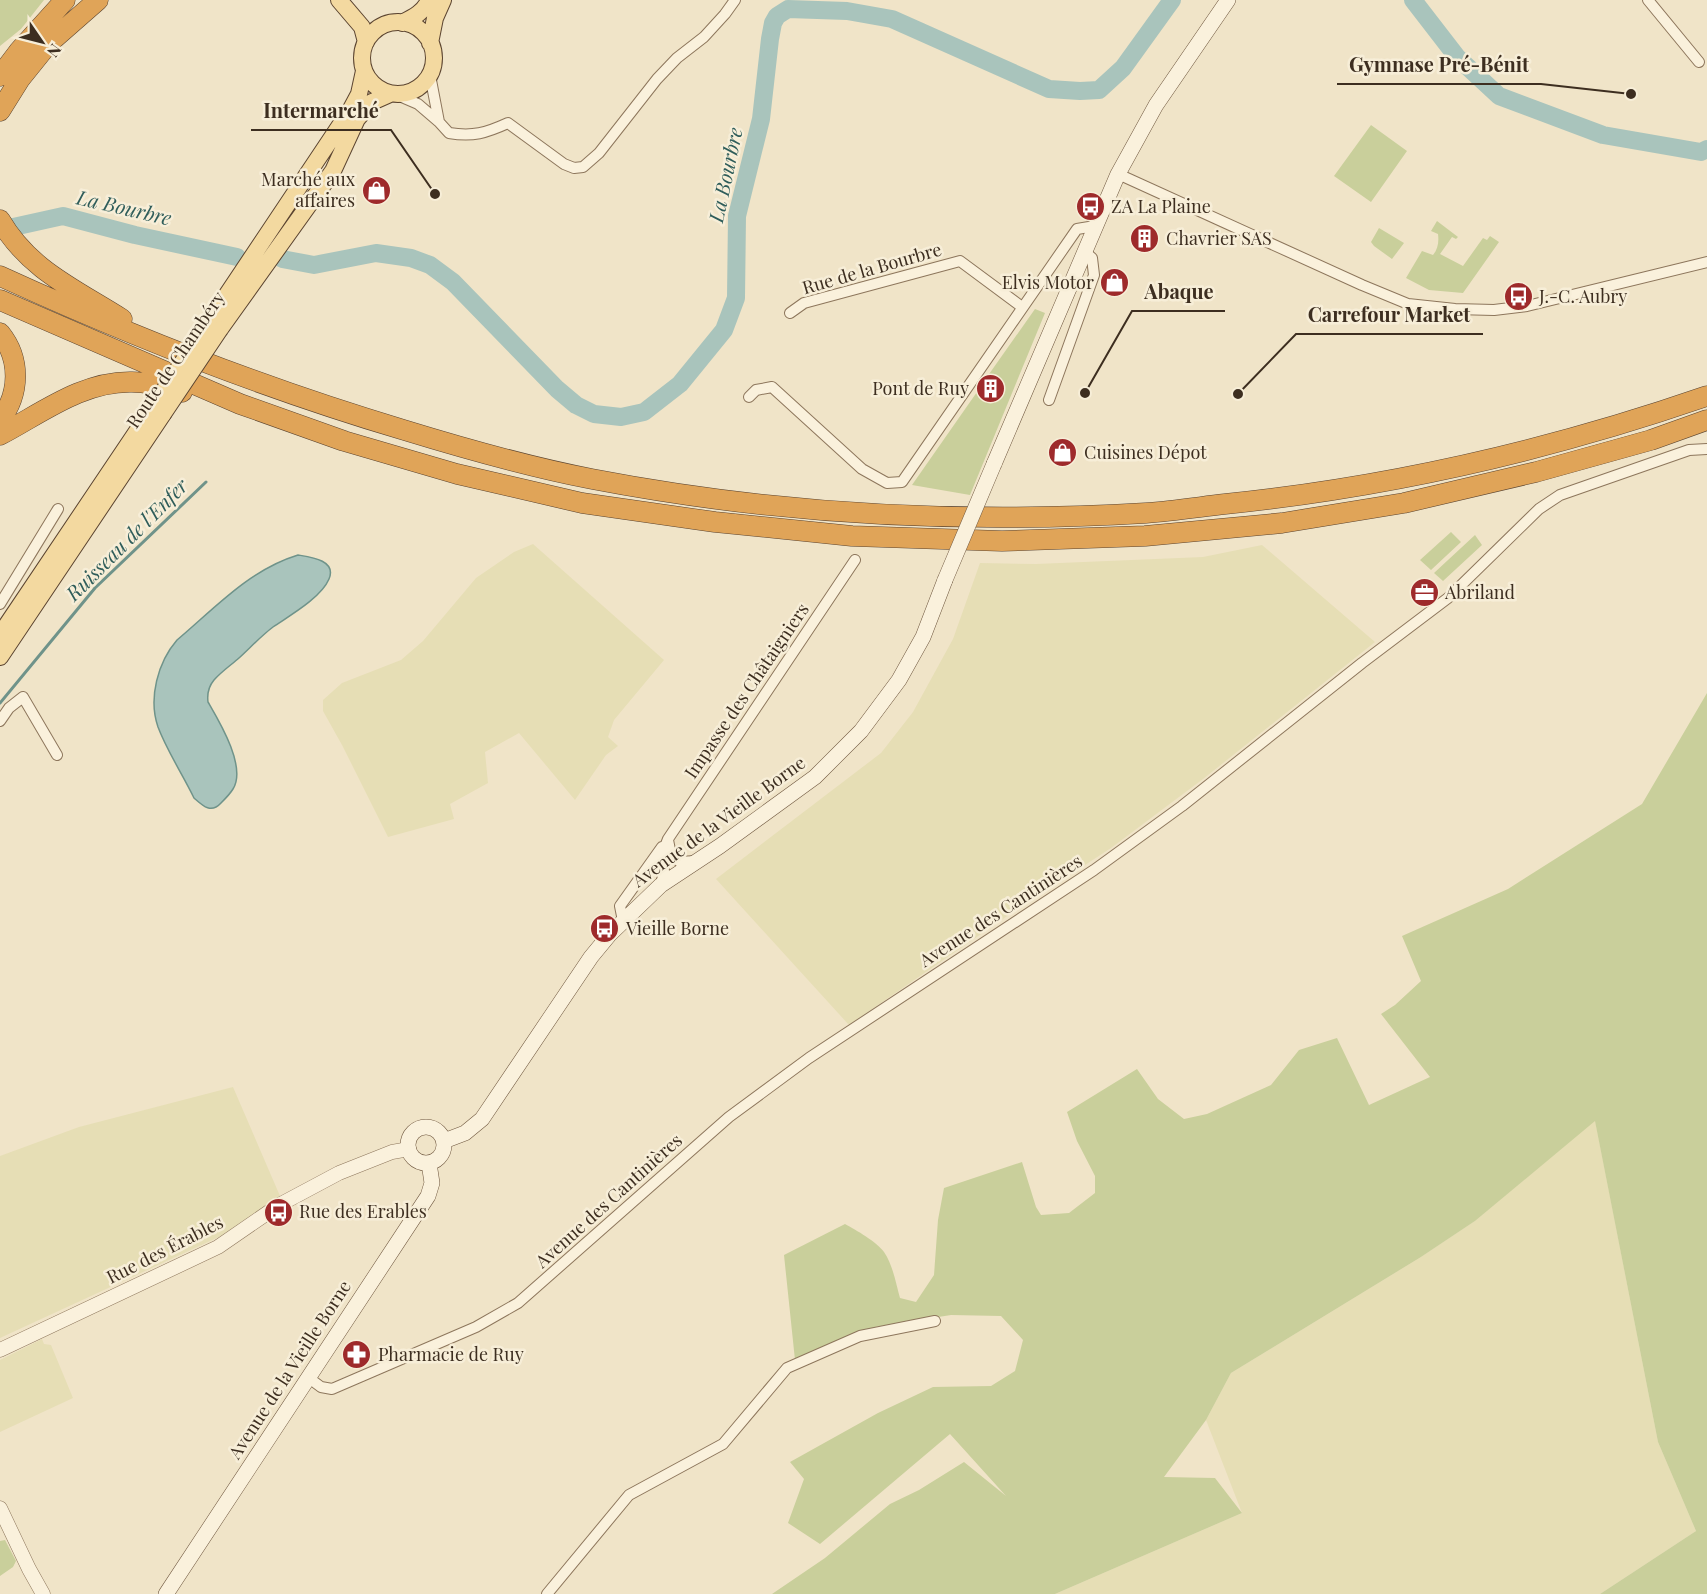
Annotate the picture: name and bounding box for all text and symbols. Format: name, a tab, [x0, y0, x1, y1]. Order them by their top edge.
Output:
north arrow	[12, 12, 72, 72]
text: N	[43, 40, 67, 62]
callout: Gymnase Pré-Bénit	[1337, 46, 1541, 84]
text: Gymnase Pré-Bénit	[1349, 50, 1530, 77]
callout: Intermarché	[251, 92, 391, 130]
text: Intermarché	[263, 96, 379, 123]
water label: La Bourbre	[701, 124, 748, 226]
place label: Marché aux affaires	[261, 167, 356, 212]
shop icon: Marché aux affaires	[360, 174, 392, 206]
water label: La Bourbre	[73, 182, 175, 231]
bus stop icon: ZA La Plaine	[1074, 191, 1106, 223]
place label: ZA La Plaine	[1111, 194, 1211, 218]
building icon: Chavrier SAS	[1129, 223, 1161, 255]
place label: Chavrier SAS	[1166, 226, 1272, 250]
street label: Rue de la Bourbre	[799, 237, 944, 299]
shop icon: Elvis Motor	[1099, 267, 1131, 299]
place label: Elvis Motor	[1002, 270, 1094, 294]
callout: Abaque	[1132, 273, 1225, 311]
text: Abaque	[1143, 277, 1214, 304]
bus stop icon: J.-C. Aubry	[1502, 281, 1534, 313]
place label: J.-C. Aubry	[1538, 284, 1627, 308]
street label: Route de Chambéry	[120, 286, 230, 433]
callout: Carrefour Market	[1296, 296, 1483, 334]
text: Carrefour Market	[1308, 300, 1471, 327]
building icon: Pont de Ruy	[974, 373, 1006, 405]
place label: Pont de Ruy	[872, 376, 969, 400]
shop icon: Cuisines Dépot	[1047, 437, 1079, 469]
place label: Cuisines Dépot	[1084, 440, 1207, 464]
water label: Ruisseau de l'Enfer	[58, 471, 194, 607]
office icon: Abriland	[1408, 577, 1440, 609]
place label: Abriland	[1444, 580, 1516, 604]
street label: Impasse des Châtaigniers	[678, 598, 814, 783]
street label: Avenue de la Vieille Borne	[626, 750, 810, 893]
street label: Avenue des Cantinières	[914, 848, 1087, 972]
bus stop icon: Vieille Borne	[589, 913, 621, 945]
place label: Vieille Borne	[625, 916, 729, 940]
street label: Avenue des Cantinières	[529, 1128, 687, 1273]
bus stop icon: Rue des Erables	[262, 1196, 294, 1228]
place label: Rue des Erables	[299, 1199, 427, 1223]
street label: Rue des Érables	[102, 1209, 227, 1289]
street label: Avenue de la Vieille Borne	[222, 1276, 356, 1464]
pharmacy icon: Pharmacie de Ruy	[341, 1339, 373, 1371]
place label: Pharmacie de Ruy	[378, 1342, 524, 1366]

